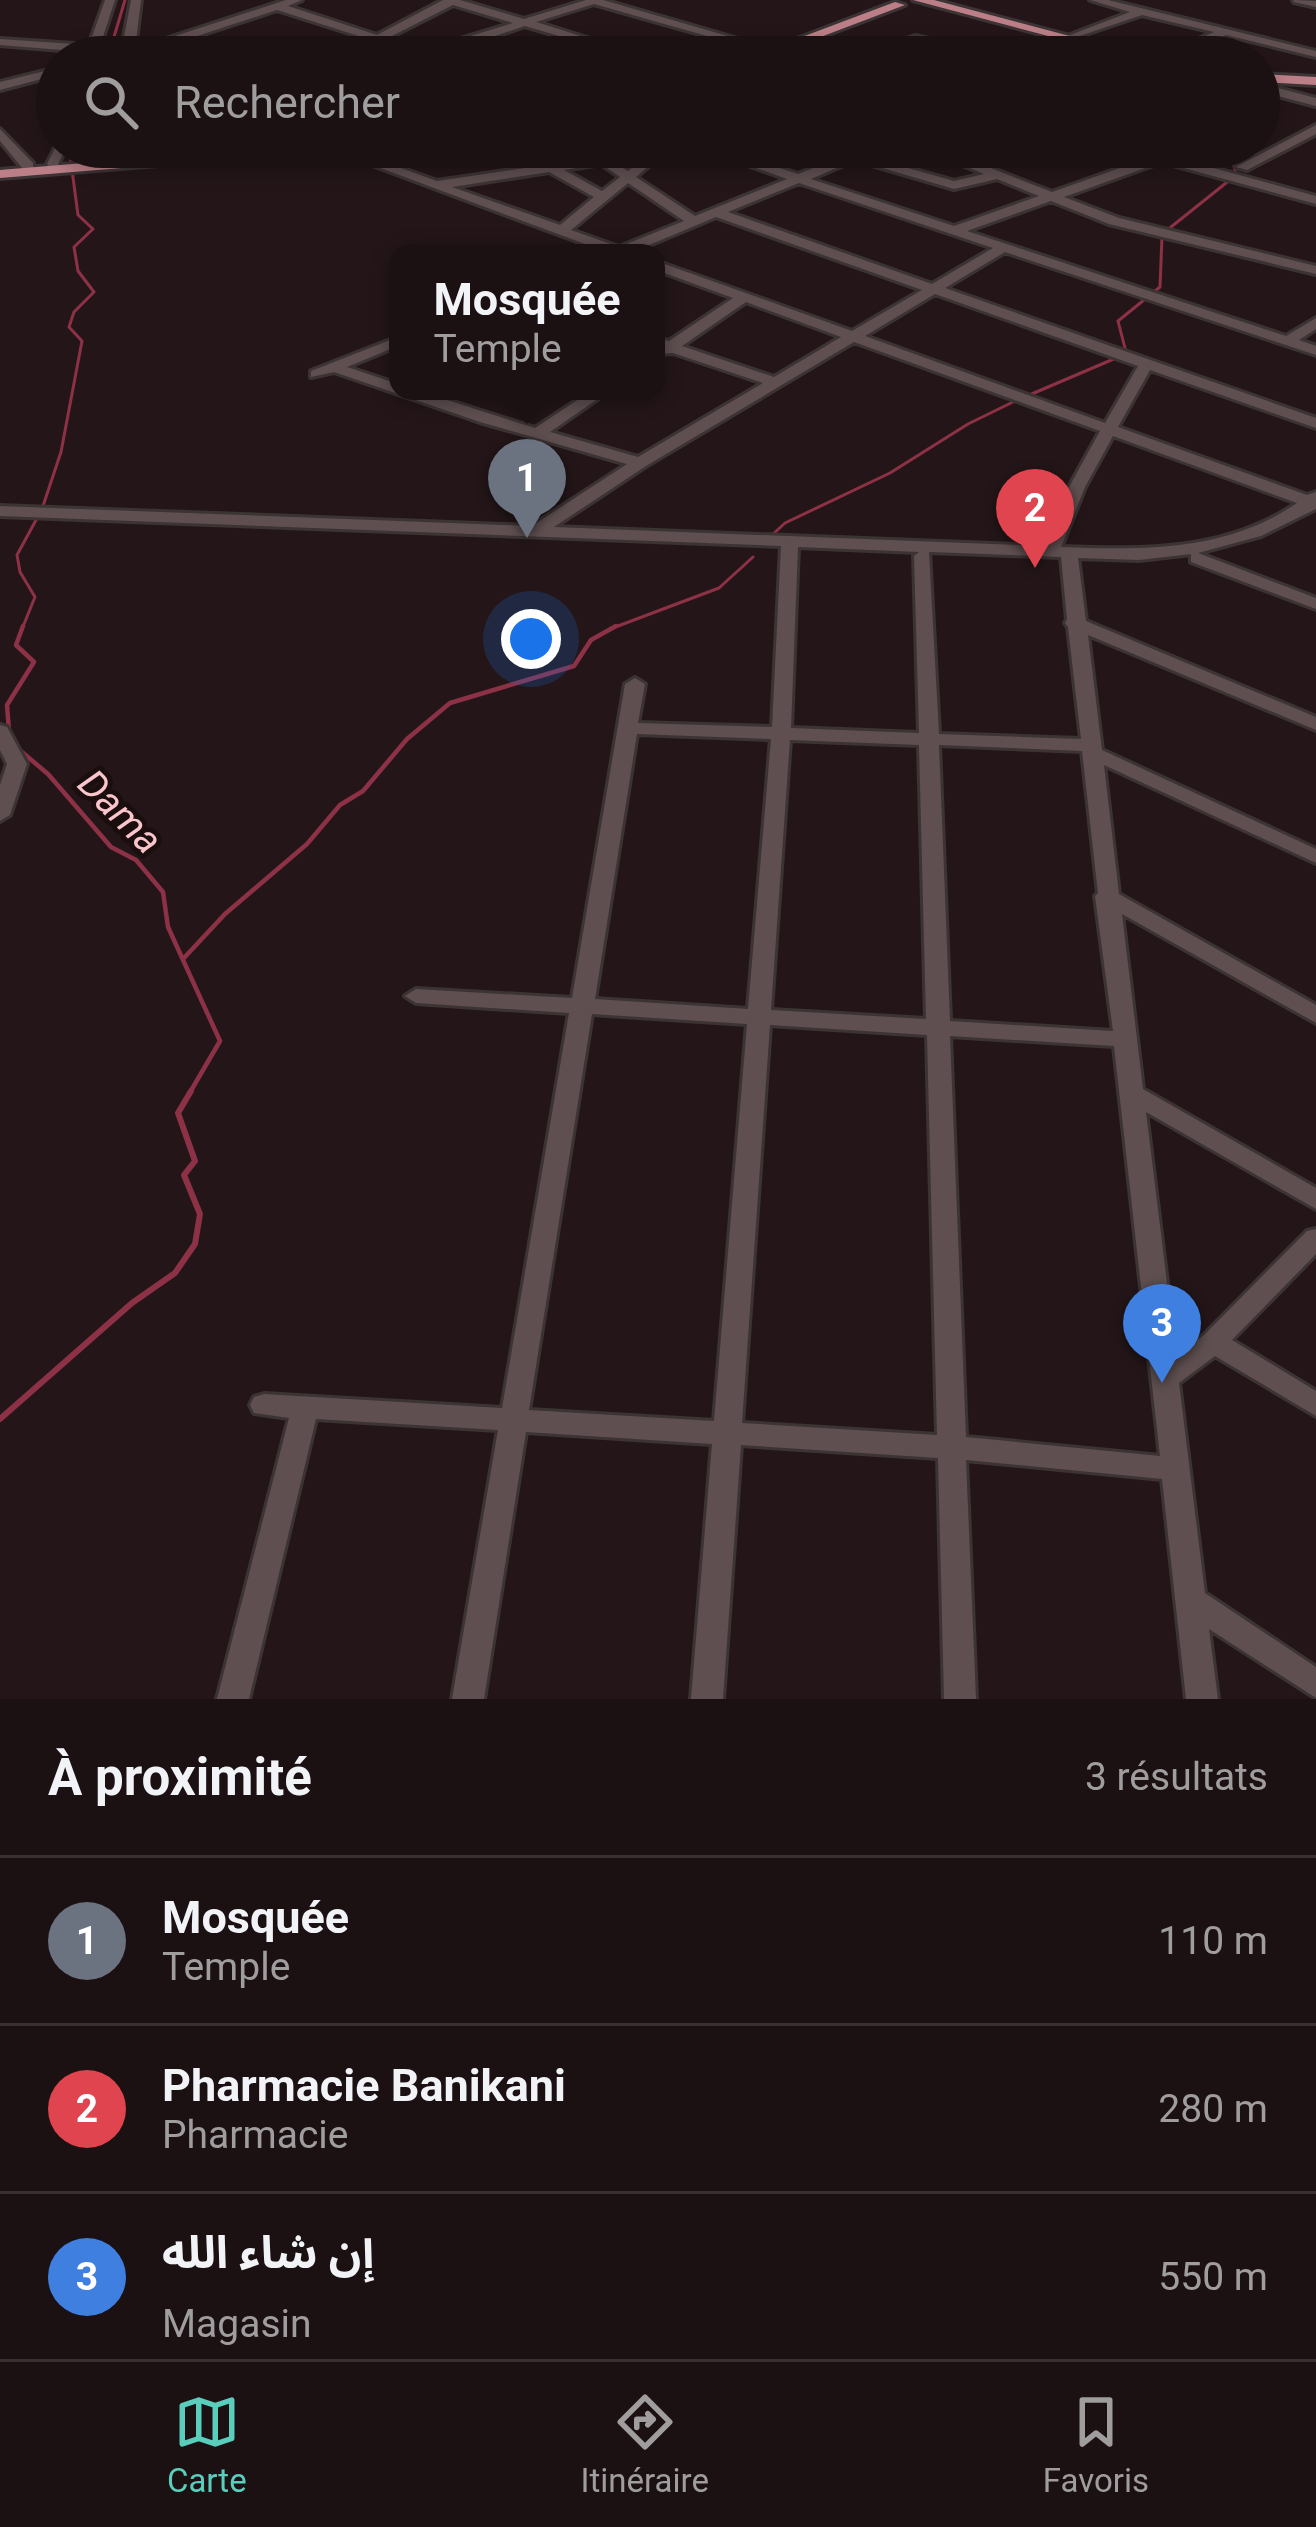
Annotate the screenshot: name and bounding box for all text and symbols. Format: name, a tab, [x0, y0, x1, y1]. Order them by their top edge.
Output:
search box	[36, 36, 1280, 168]
icon: search	[78, 69, 144, 135]
text: Rechercher	[174, 76, 400, 129]
popup	[389, 244, 665, 400]
text: Mosquée	[433, 273, 621, 326]
text: Temple	[433, 326, 562, 372]
pin: 1	[488, 439, 566, 538]
pin: 2	[996, 469, 1074, 568]
your location	[501, 609, 561, 669]
water label: Dama	[69, 761, 171, 863]
pin: 3	[1123, 1284, 1201, 1383]
text: À proximité	[48, 1748, 312, 1807]
text: 3 résultats	[1085, 1754, 1268, 1800]
text: Mosquée	[162, 1891, 349, 1944]
text: 1	[76, 1918, 98, 1964]
text: 110 m	[1158, 1918, 1268, 1964]
text: Temple	[162, 1944, 290, 1990]
text: Pharmacie Banikani	[162, 2059, 566, 2112]
text: 2	[76, 2086, 98, 2132]
text: 280 m	[1158, 2086, 1268, 2132]
text: Pharmacie	[162, 2112, 349, 2158]
text: إن شاء الله	[162, 2226, 374, 2279]
text: 3	[76, 2254, 98, 2300]
text: 550 m	[1158, 2254, 1268, 2300]
text: Magasin	[162, 2301, 312, 2347]
tab: Carte	[167, 2389, 247, 2500]
tab: Itinéraire	[581, 2389, 709, 2500]
tab: Favoris	[1043, 2389, 1149, 2500]

